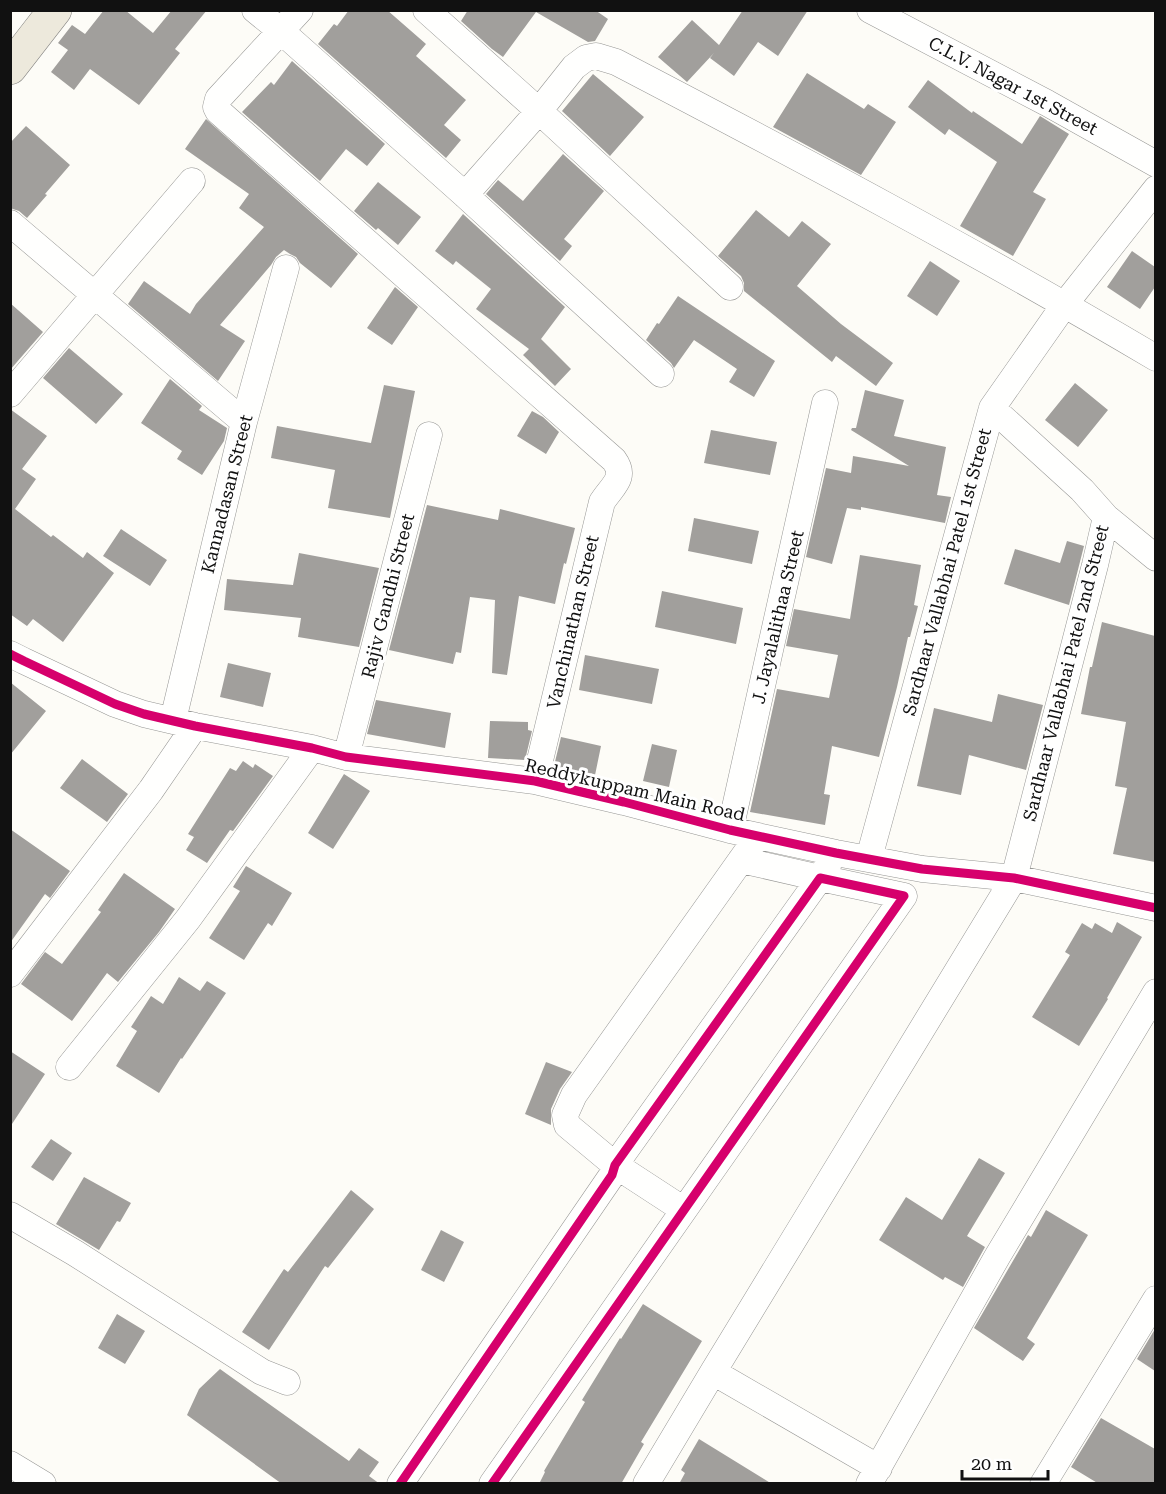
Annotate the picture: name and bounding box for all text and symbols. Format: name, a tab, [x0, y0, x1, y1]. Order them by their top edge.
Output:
street label: C.L.V. Nagar 1st Street	[925, 32, 1102, 139]
street label: Kannadasan Street	[197, 412, 256, 575]
street label: Sardhaar Vallabhai Patel 1st Street	[898, 426, 995, 718]
street label: Rajiv Gandhi Street	[357, 511, 418, 680]
street label: Sardhaar Vallabhai Patel 2nd Street	[1018, 522, 1113, 823]
street label: J. Jayalalithaa Street	[747, 528, 808, 706]
street label: Vanchinathan Street	[542, 533, 603, 711]
street label: Reddykuppam Main Road	[523, 754, 748, 825]
scale bar	[962, 1443, 1048, 1481]
text: 20 m	[971, 1453, 1012, 1474]

